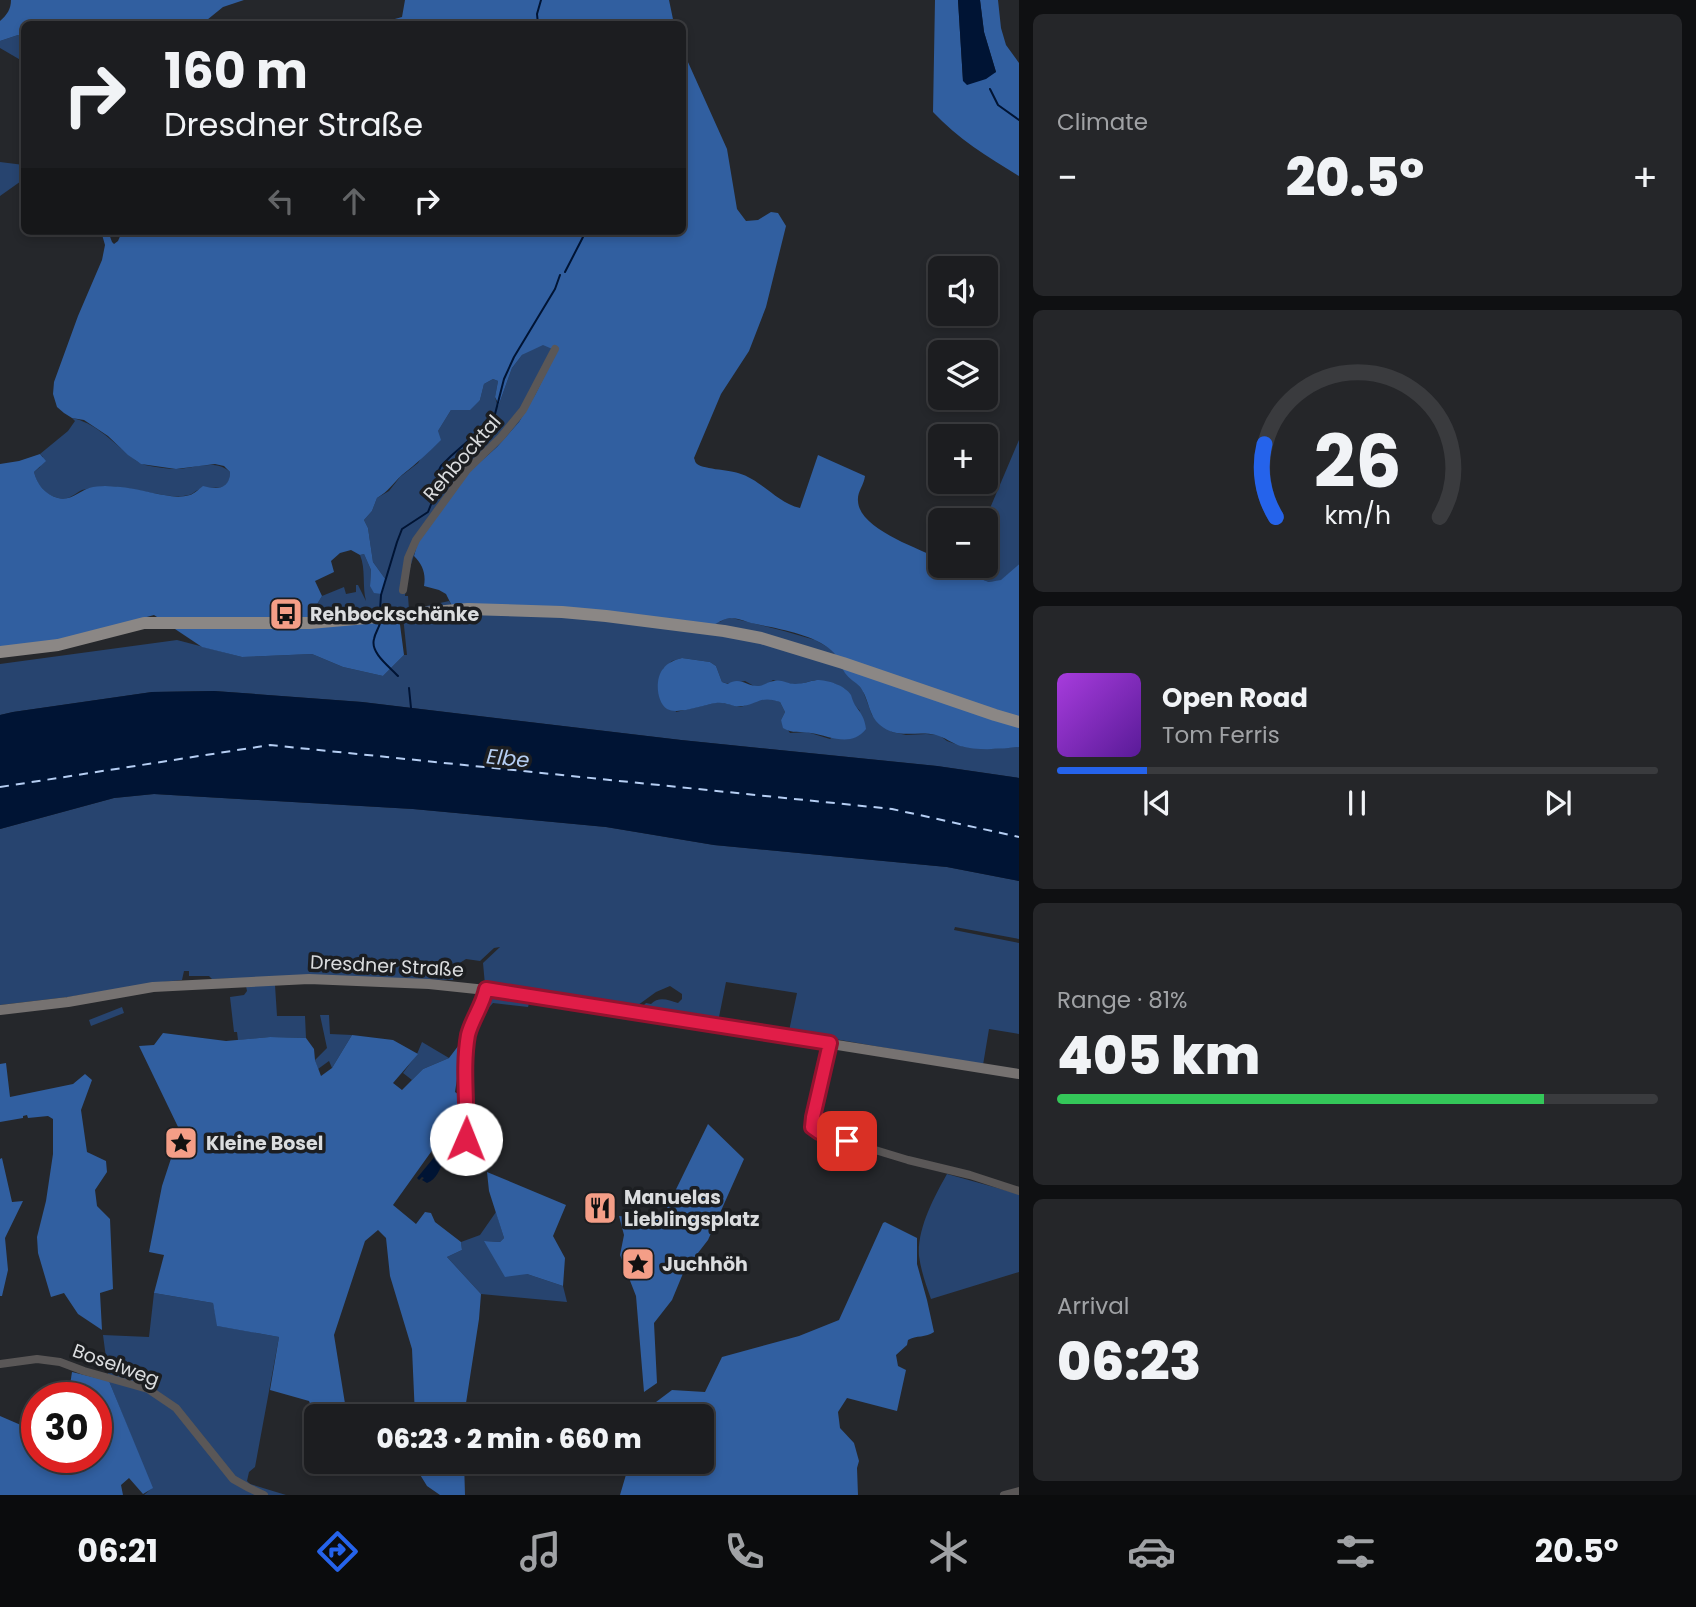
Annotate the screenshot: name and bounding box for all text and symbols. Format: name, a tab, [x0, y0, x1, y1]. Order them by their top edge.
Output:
text: 160 m	[164, 37, 308, 105]
icon: right	[49, 49, 140, 140]
text: Dresdner Straße	[164, 102, 423, 147]
text: Climate	[1057, 106, 1148, 138]
text: 20.5°	[1286, 141, 1424, 214]
text: −	[1057, 151, 1078, 204]
text: +	[1632, 151, 1658, 204]
icon: left	[262, 182, 300, 220]
icon: ahead	[335, 182, 373, 220]
icon: right	[408, 182, 446, 220]
map controls	[928, 256, 998, 578]
button: sound	[928, 256, 998, 326]
button: layers	[928, 340, 998, 410]
street label: Rehbocktal	[417, 409, 507, 507]
text: 26	[1314, 412, 1401, 513]
button: +	[928, 424, 998, 494]
text: km/h	[1324, 498, 1391, 533]
button: −	[928, 508, 998, 578]
bus stop icon: Rehbockschänke	[267, 595, 305, 633]
place label: Rehbockschänke	[310, 601, 479, 628]
text: Open Road	[1162, 680, 1308, 716]
text: Tom Ferris	[1162, 719, 1280, 751]
water label: Elbe	[485, 741, 531, 775]
icon: previous	[1138, 784, 1176, 822]
icon: pause	[1338, 784, 1376, 822]
icon: next	[1539, 784, 1577, 822]
street label: Dresdner Straße	[309, 948, 465, 984]
text: Range · 81%	[1057, 984, 1188, 1016]
text: 405 km	[1057, 1019, 1260, 1092]
position arrow	[429, 1102, 503, 1176]
pin	[817, 1111, 877, 1171]
icon: arrive	[828, 1122, 866, 1160]
place icon: Kleine Bosel	[162, 1124, 200, 1162]
place label: Kleine Bosel	[206, 1130, 323, 1157]
place label: Manuelas Lieblingsplatz	[624, 1184, 759, 1233]
restaurant icon: Manuelas Lieblingsplatz	[581, 1189, 619, 1227]
place icon: Juchhöh	[619, 1245, 657, 1283]
place label: Juchhöh	[662, 1251, 748, 1278]
text: Arrival	[1057, 1290, 1129, 1322]
text: 06:23	[1057, 1325, 1201, 1398]
street label: Boselweg	[69, 1337, 163, 1393]
speed limit sign: 30	[21, 1382, 112, 1473]
text: 06:23 · 2 min · 660 m	[377, 1421, 641, 1457]
icon: directions	[313, 1527, 362, 1576]
icon: music	[516, 1527, 565, 1576]
icon: phone	[720, 1527, 769, 1576]
icon: climate	[924, 1527, 973, 1576]
icon: car	[1127, 1527, 1176, 1576]
icon: filters	[1331, 1527, 1380, 1576]
text: 06:21	[77, 1528, 158, 1573]
text: 20.5°	[1535, 1528, 1619, 1573]

